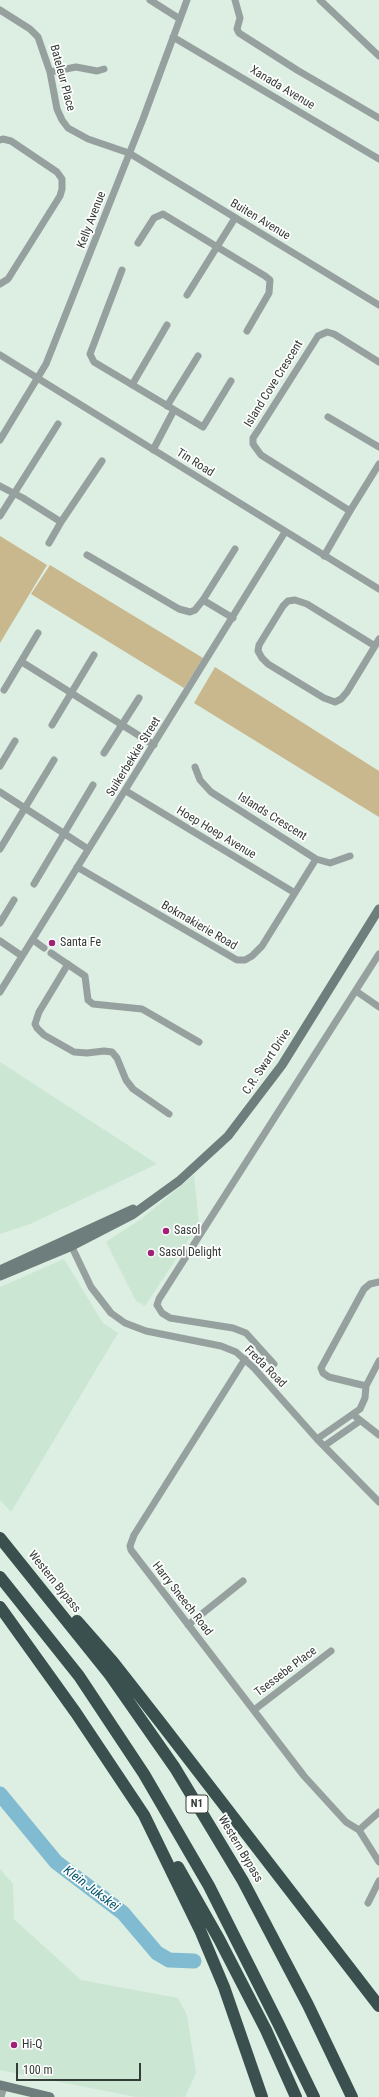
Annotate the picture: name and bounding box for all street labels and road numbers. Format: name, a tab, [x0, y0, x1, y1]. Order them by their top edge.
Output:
street label: Bateleur Place	[46, 43, 78, 113]
street label: Xanada Avenue	[247, 63, 317, 113]
street label: Kelly Avenue	[75, 189, 109, 251]
street label: Buiten Avenue	[227, 196, 293, 244]
street label: Island Cove Crescent	[241, 338, 307, 430]
street label: Tin Road	[174, 446, 216, 480]
street label: Suikerbekkie Street	[104, 715, 164, 799]
street label: Islands Crescent	[235, 790, 309, 844]
street label: Hoep Hoep Avenue	[174, 804, 258, 862]
street label: Bokmakierie Road	[158, 898, 240, 954]
street label: C.R. Swart Drive	[240, 1026, 294, 1098]
street label: Freda Road	[241, 1343, 289, 1391]
street label: Western Bypass	[25, 1548, 83, 1616]
street label: Harry Sneech Road	[149, 1559, 215, 1639]
street label: Tsessebe Place	[252, 1644, 320, 1700]
road number: N1	[186, 1795, 208, 1813]
street label: Western Bypass	[214, 1813, 266, 1885]

